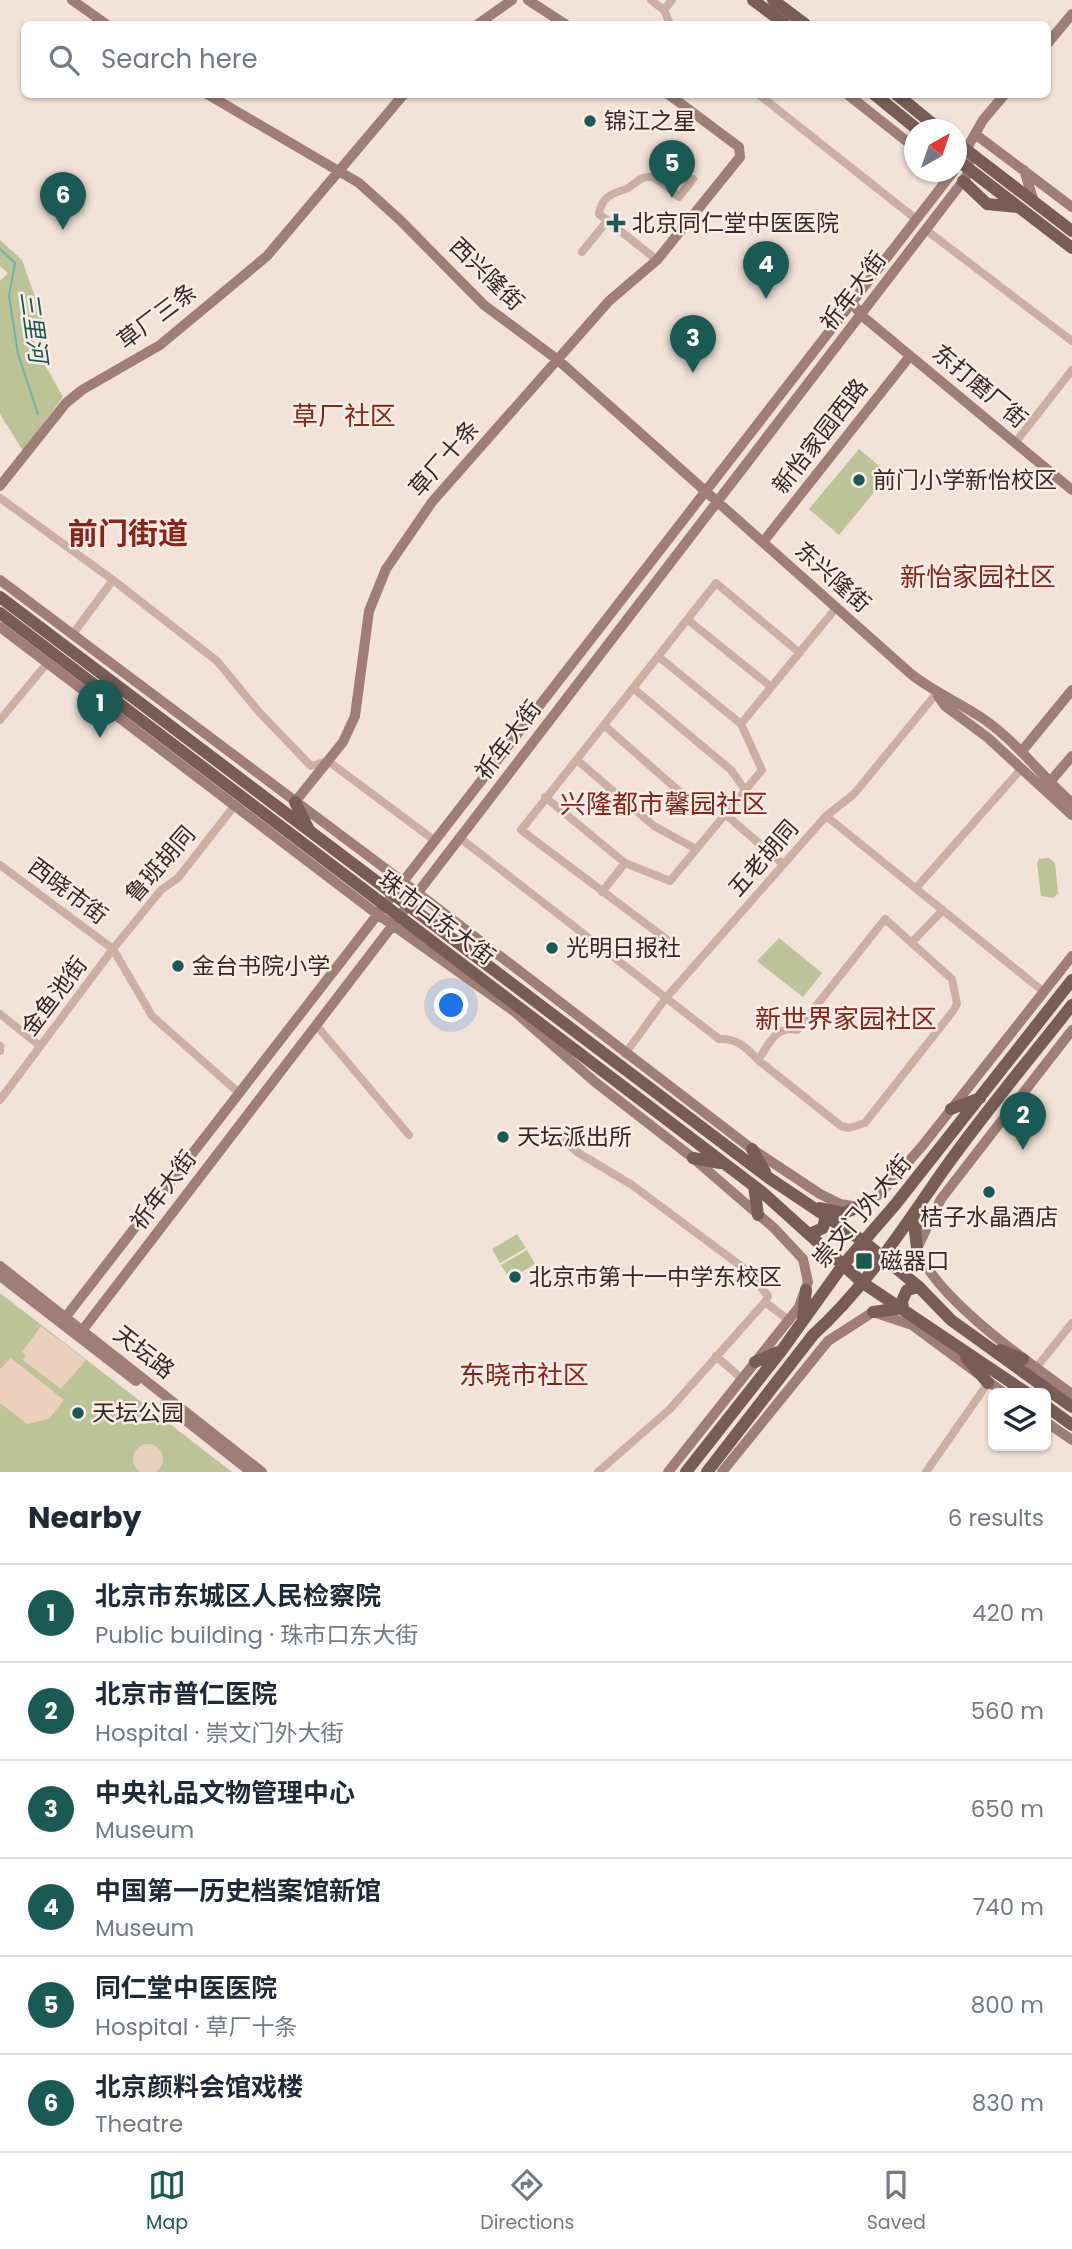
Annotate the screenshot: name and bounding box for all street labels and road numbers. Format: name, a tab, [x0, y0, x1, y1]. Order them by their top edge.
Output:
street label: 西兴隆街	[443, 231, 531, 317]
street label: 祈年大街	[813, 245, 893, 337]
street label: 草厂三条	[111, 276, 203, 356]
street label: 东打磨厂街	[926, 337, 1034, 435]
street label: 新怡家园西路	[765, 372, 875, 500]
street label: 草厂十条	[402, 413, 486, 503]
street label: 东兴隆街	[788, 534, 878, 620]
street label: 祈年大街	[468, 694, 548, 786]
street label: 五老胡同	[721, 813, 805, 903]
street label: 鲁班胡同	[118, 819, 202, 909]
street label: 西晓市街	[22, 851, 114, 931]
street label: 珠市口东大街	[372, 864, 502, 972]
street label: 金鱼池街	[14, 950, 94, 1042]
street label: 祈年大街	[123, 1144, 203, 1236]
street label: 崇文门外大街	[805, 1148, 919, 1274]
street label: 天坛路	[107, 1318, 181, 1386]

